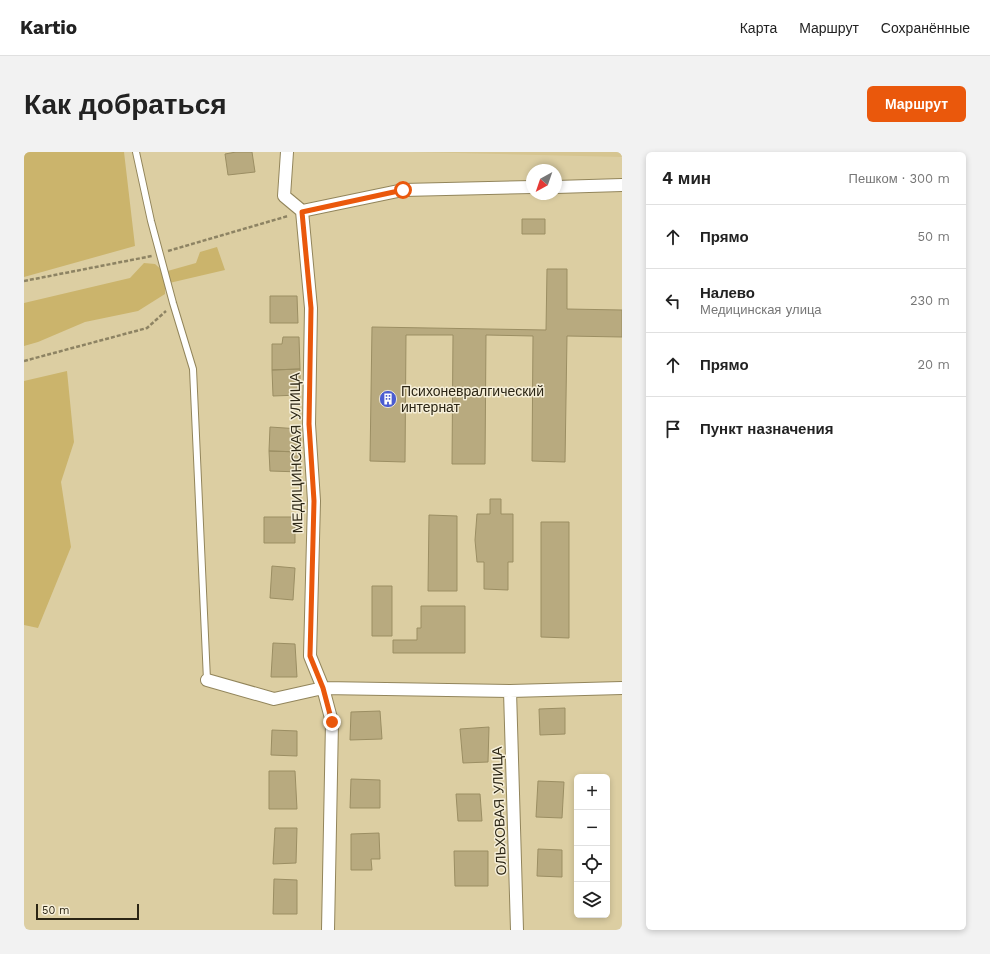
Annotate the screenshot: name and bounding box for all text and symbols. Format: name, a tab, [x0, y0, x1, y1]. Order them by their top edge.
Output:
text: Kartio	[20, 16, 77, 39]
text: Карта	[740, 20, 777, 36]
text: Маршрут	[799, 20, 859, 36]
text: Сохранённые	[881, 20, 970, 36]
button: Маршрут	[867, 86, 966, 122]
text: Как добраться	[24, 88, 227, 121]
north arrow	[526, 164, 562, 200]
text: 4 мин	[662, 168, 711, 188]
text: Пешком · 300 m	[849, 171, 950, 186]
route start	[394, 181, 412, 199]
icon: ahead	[662, 226, 684, 248]
text: Прямо	[700, 228, 749, 246]
text: 50 m	[918, 229, 950, 244]
text: Налево	[700, 284, 755, 302]
icon: left	[662, 290, 684, 312]
text: 230 m	[910, 293, 950, 308]
text: Медицинская улица	[700, 302, 822, 317]
icon: ahead	[662, 354, 684, 376]
text: Прямо	[700, 356, 749, 374]
text: 20 m	[918, 357, 950, 372]
street label: МЕДИЦИНСКАЯ УЛИЦА	[287, 372, 305, 534]
place label: Психоневралгический интернат	[401, 383, 544, 415]
building icon: Психоневралгический интернат	[378, 389, 398, 409]
icon: arrive	[662, 418, 684, 440]
text: Пункт назначения	[700, 420, 833, 438]
route end	[323, 713, 341, 731]
street label: ОЛЬХОВАЯ УЛИЦА	[489, 746, 509, 876]
map controls	[574, 774, 610, 918]
button: +	[574, 774, 610, 810]
button: −	[574, 810, 610, 846]
button: locate	[574, 846, 610, 882]
button: layers	[574, 882, 610, 918]
scale bar	[36, 902, 139, 921]
text: 50 m	[42, 904, 69, 917]

